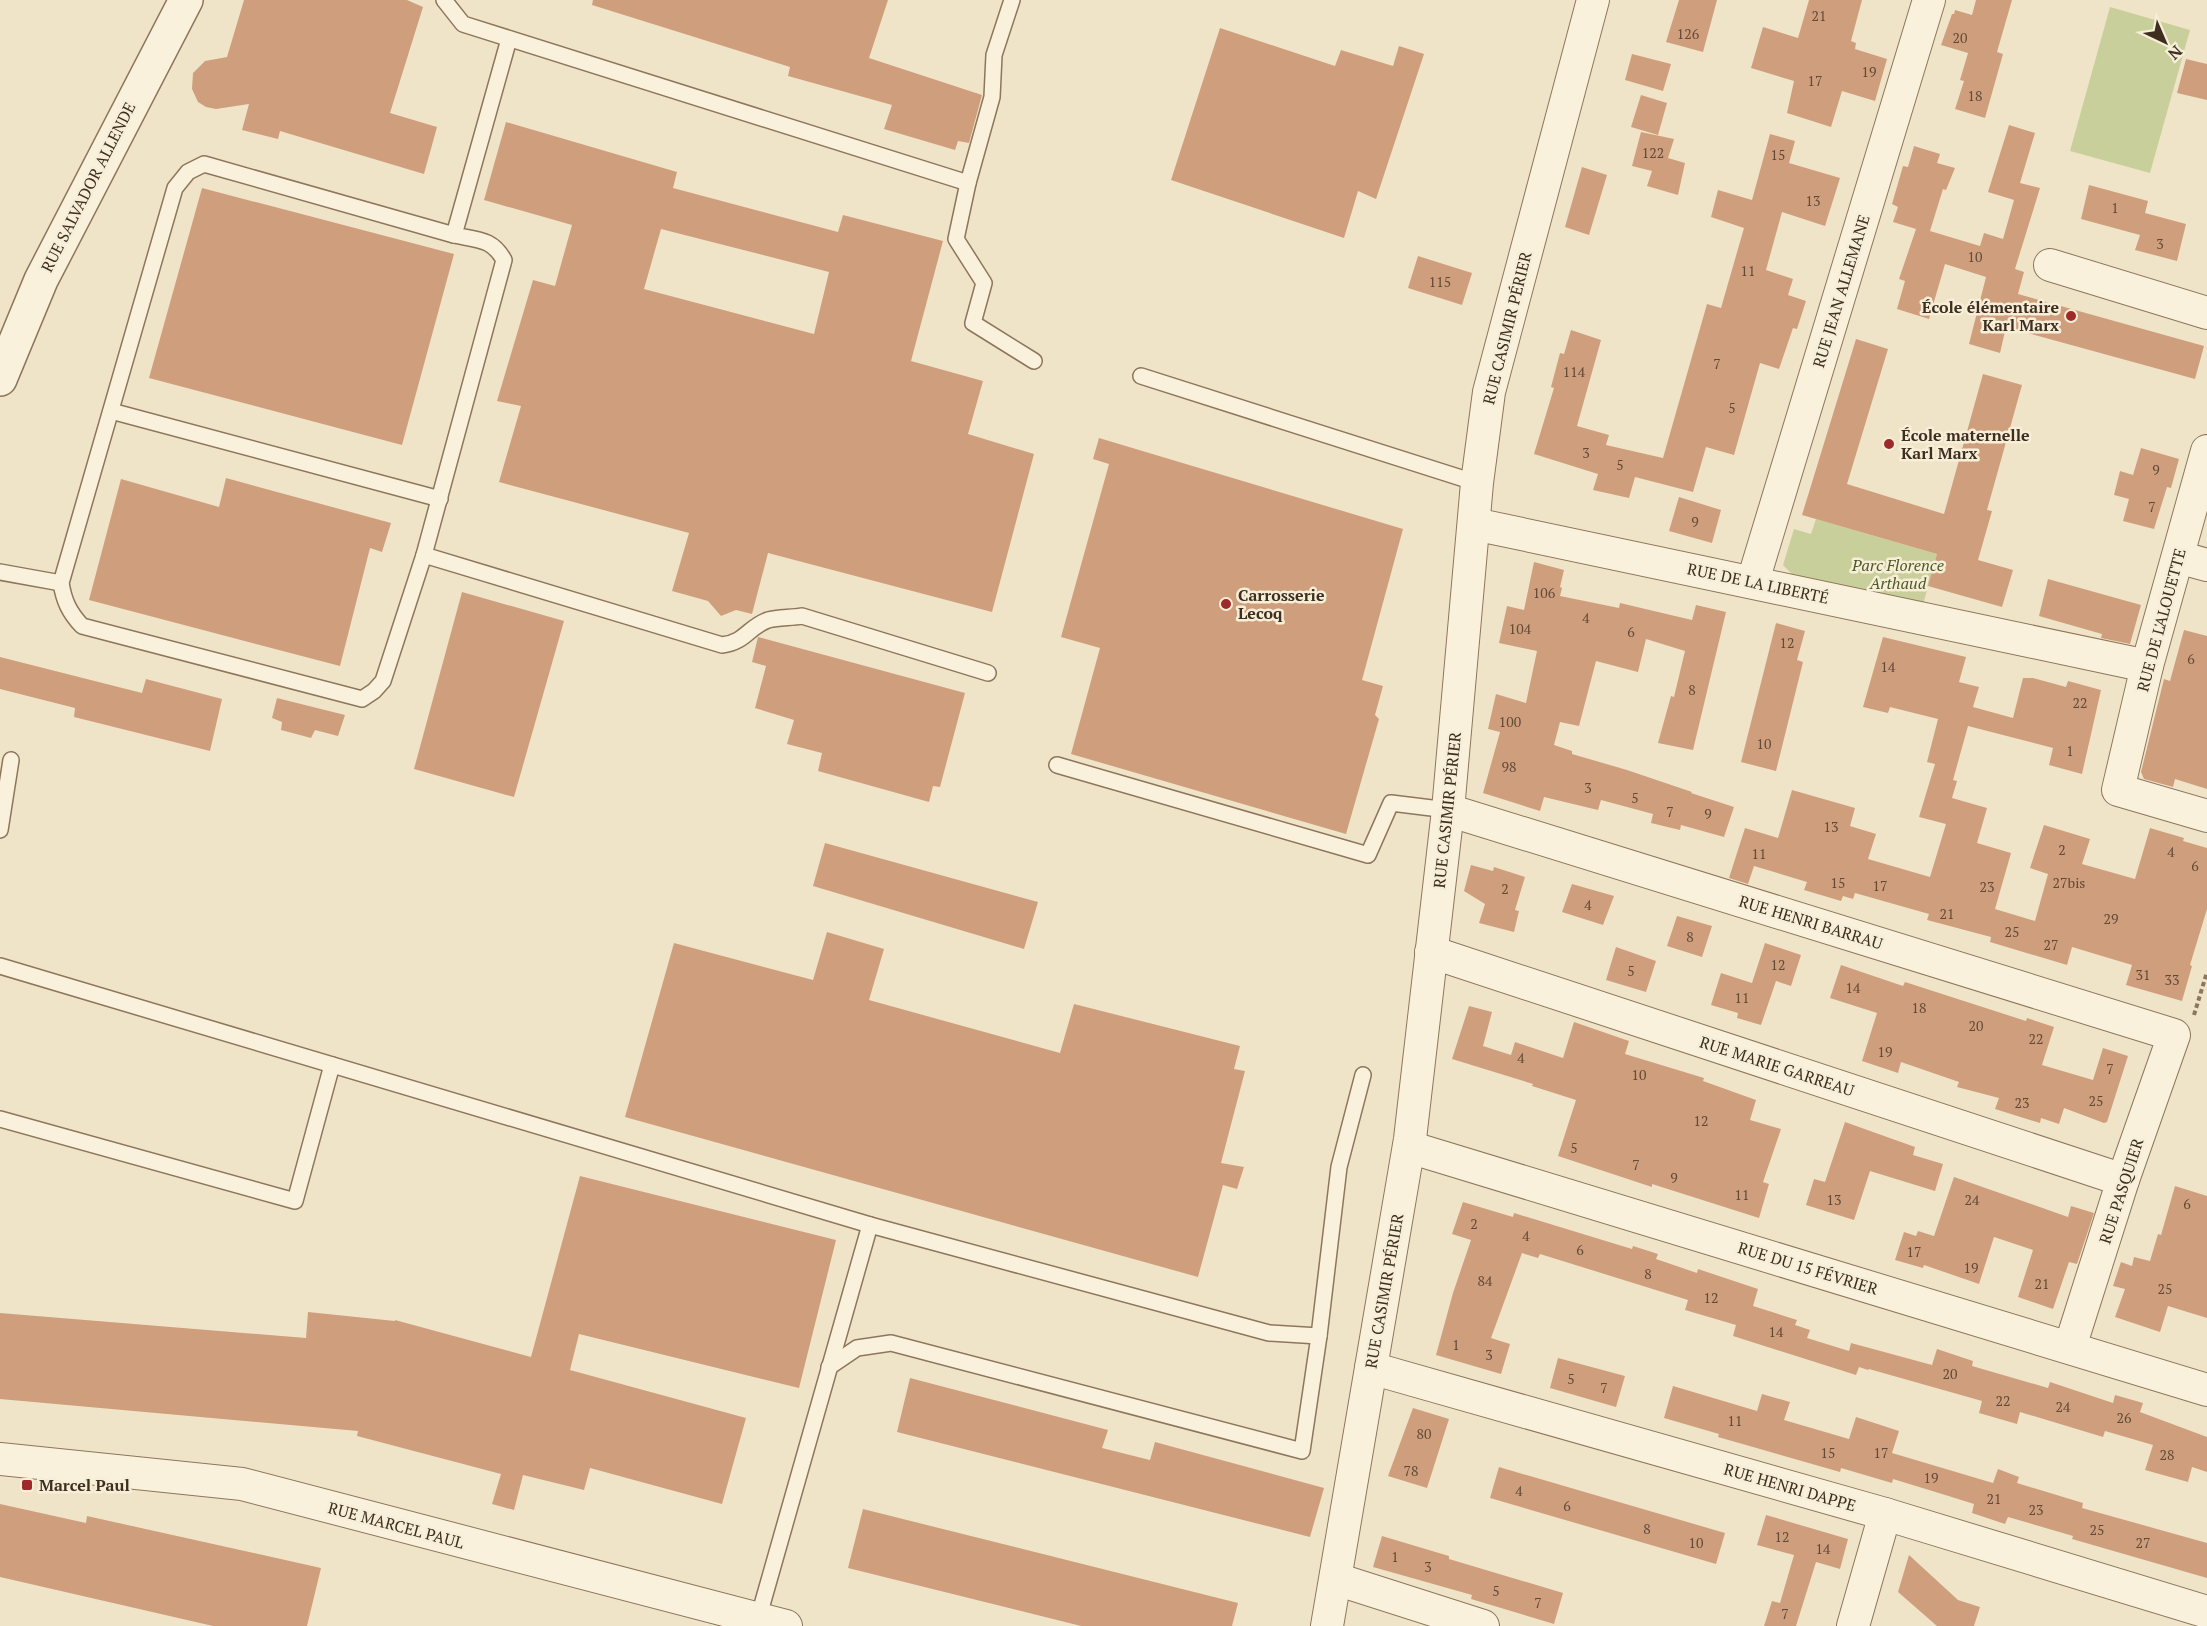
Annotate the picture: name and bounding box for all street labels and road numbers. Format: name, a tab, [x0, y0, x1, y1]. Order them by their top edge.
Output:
street label: RUE SALVADOR ALLENDE	[35, 98, 141, 276]
street label: RUE JEAN ALLEMANE	[1807, 212, 1875, 370]
street label: RUE CASIMIR PÉRIER	[1477, 248, 1537, 407]
street label: RUE DE L'ALOUETTE	[2131, 546, 2191, 694]
street label: RUE DE LA LIBERTÉ	[1685, 557, 1831, 609]
street label: RUE CASIMIR PÉRIER	[1428, 730, 1466, 889]
street label: RUE HENRI BARRAU	[1736, 890, 1886, 954]
street label: RUE MARIE GARREAU	[1697, 1031, 1857, 1101]
street label: RUE PASQUIER	[2094, 1135, 2149, 1247]
street label: RUE CASIMIR PÉRIER	[1360, 1211, 1409, 1370]
street label: RUE DU 15 FÉVRIER	[1735, 1236, 1881, 1300]
street label: RUE HENRI DAPPE	[1721, 1458, 1859, 1516]
street label: RUE MARCEL PAUL	[326, 1496, 467, 1554]

